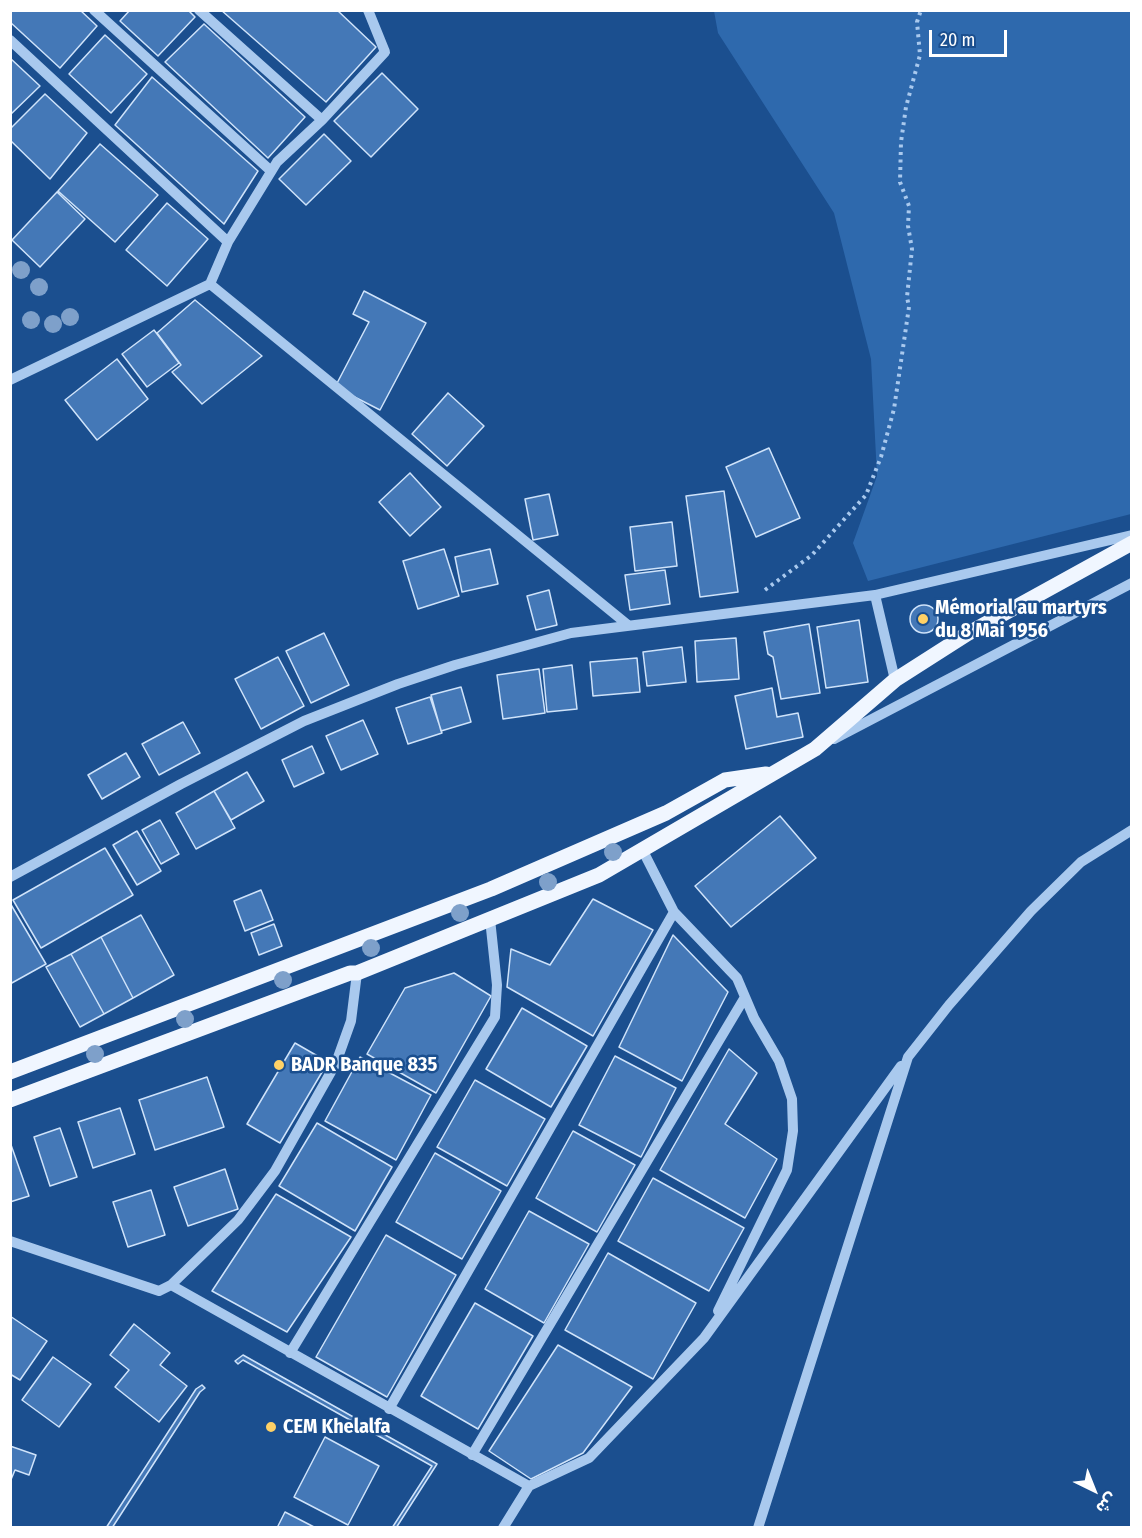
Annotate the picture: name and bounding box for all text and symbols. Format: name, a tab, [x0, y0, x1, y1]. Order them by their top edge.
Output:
scale bar	[932, 18, 1010, 56]
text: 20 m	[940, 29, 975, 51]
place label: Mémorial au martyrs du 8 Mai 1956	[935, 596, 1107, 643]
marker: Mémorial au martyrs du 8 Mai 1956	[916, 612, 930, 626]
place label: BADR Banque 835	[291, 1053, 437, 1077]
marker: BADR Banque 835	[272, 1058, 286, 1072]
place label: CEM Khelalfa	[283, 1415, 390, 1439]
marker: CEM Khelalfa	[264, 1420, 278, 1434]
north arrow	[1064, 1460, 1124, 1520]
text: ش	[1092, 1489, 1121, 1518]

